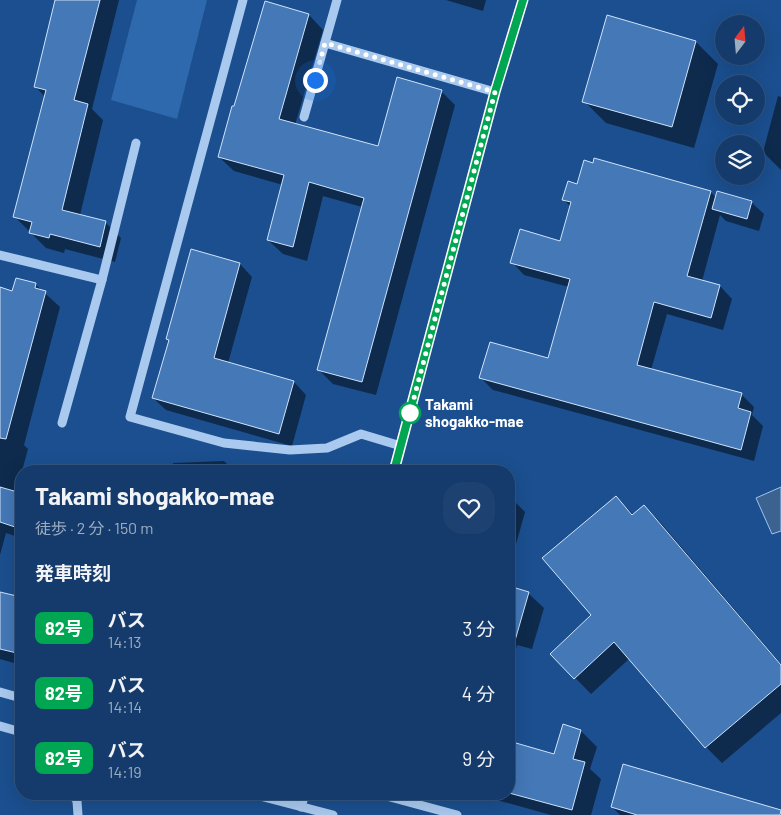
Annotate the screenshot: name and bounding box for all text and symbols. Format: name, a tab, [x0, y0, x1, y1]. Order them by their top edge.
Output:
north arrow	[715, 15, 765, 65]
map controls	[715, 15, 765, 185]
your location	[303, 68, 328, 93]
button: locate	[715, 75, 765, 125]
button: layers	[715, 135, 765, 185]
place label: Takami shogakko-mae	[425, 395, 524, 430]
marker: Takami shogakko-mae	[399, 402, 421, 424]
text: Takami shogakko-mae	[35, 481, 275, 510]
button: heart	[443, 482, 495, 534]
text: 徒歩 · 2 分 · 150 m	[35, 518, 154, 537]
text: 発車時刻	[35, 561, 111, 584]
text: バス	[108, 608, 146, 631]
text: 82号	[45, 617, 83, 639]
text: 3 分	[462, 617, 495, 640]
text: 14:13	[108, 632, 142, 651]
text: バス	[108, 673, 146, 696]
text: 82号	[45, 682, 83, 704]
text: 4 分	[462, 682, 495, 705]
text: 14:14	[108, 697, 142, 716]
text: バス	[108, 738, 146, 761]
text: 82号	[45, 747, 83, 769]
text: 9 分	[462, 747, 495, 770]
text: 14:19	[108, 762, 142, 781]

